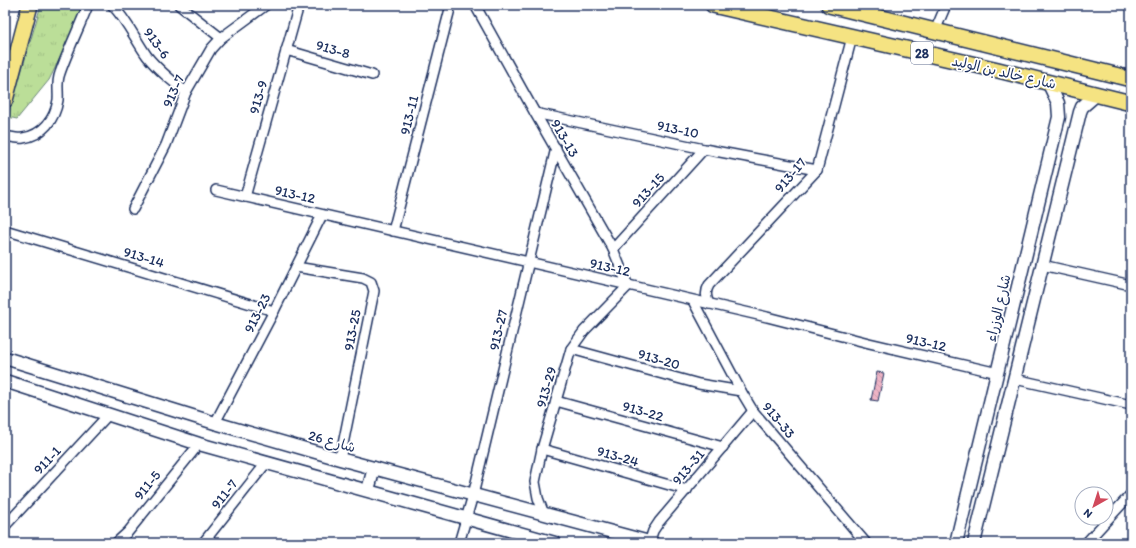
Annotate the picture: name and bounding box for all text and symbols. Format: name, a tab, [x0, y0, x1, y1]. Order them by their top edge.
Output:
street label: 913-6	[140, 24, 174, 62]
street label: 913-8	[314, 37, 352, 63]
road number: 28	[911, 42, 933, 64]
street label: شارع خالد بن الوليد	[950, 52, 1058, 94]
street label: 913-7	[159, 72, 188, 110]
street label: 913-9	[246, 78, 271, 116]
street label: 913-11	[396, 93, 423, 137]
street label: 913-13	[547, 116, 582, 161]
street label: 913-10	[655, 117, 700, 142]
street label: 913-17	[771, 154, 810, 196]
street label: 913-15	[628, 169, 668, 211]
street label: 913-12	[273, 182, 317, 208]
street label: 913-14	[121, 243, 167, 272]
street label: 913-12	[588, 255, 632, 281]
street label: شارع الوزراء	[982, 273, 1015, 344]
street label: 913-23	[240, 290, 275, 336]
street label: 913-25	[340, 308, 365, 352]
street label: 913-27	[486, 308, 511, 352]
street label: 913-12	[904, 330, 948, 356]
street label: 913-20	[636, 345, 682, 374]
street label: 913-29	[533, 365, 560, 410]
street label: 913-22	[620, 398, 666, 426]
street label: 913-33	[759, 399, 799, 442]
street label: شارع 26	[306, 427, 357, 457]
street label: 911-1	[30, 442, 65, 478]
street label: 913-24	[595, 442, 641, 471]
street label: 913-31	[669, 446, 708, 489]
street label: 911-5	[130, 467, 164, 504]
street label: 911-7	[208, 476, 241, 512]
north arrow	[1074, 486, 1114, 526]
text: N	[1081, 506, 1095, 521]

